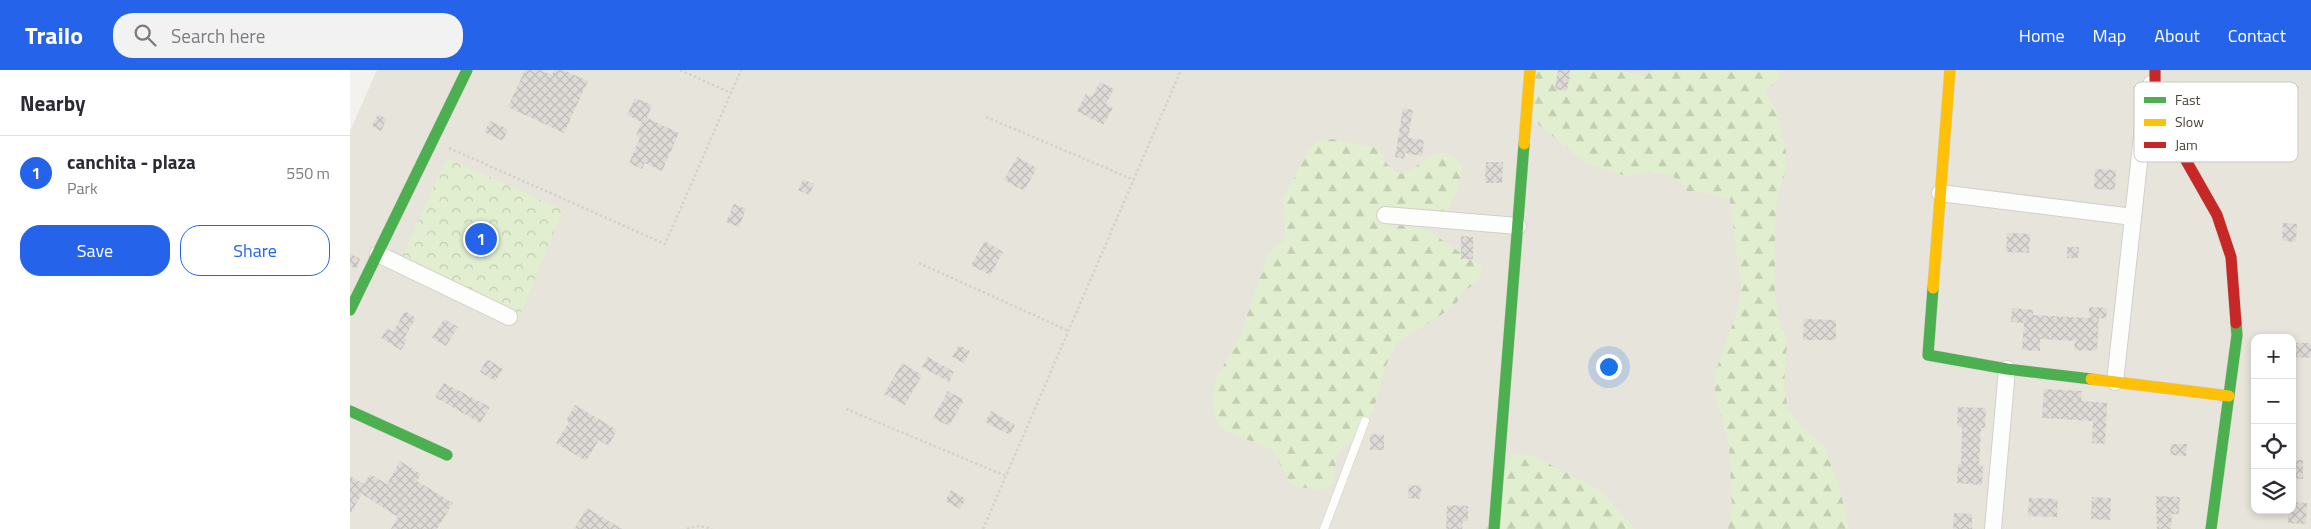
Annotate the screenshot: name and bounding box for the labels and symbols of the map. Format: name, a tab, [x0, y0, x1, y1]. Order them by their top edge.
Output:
legend	[2134, 82, 2298, 162]
text: Fast	[2175, 89, 2200, 110]
text: Slow	[2175, 111, 2204, 132]
text: Jam	[2175, 134, 2198, 155]
pin: 1	[465, 220, 497, 258]
your location	[1596, 354, 1622, 380]

